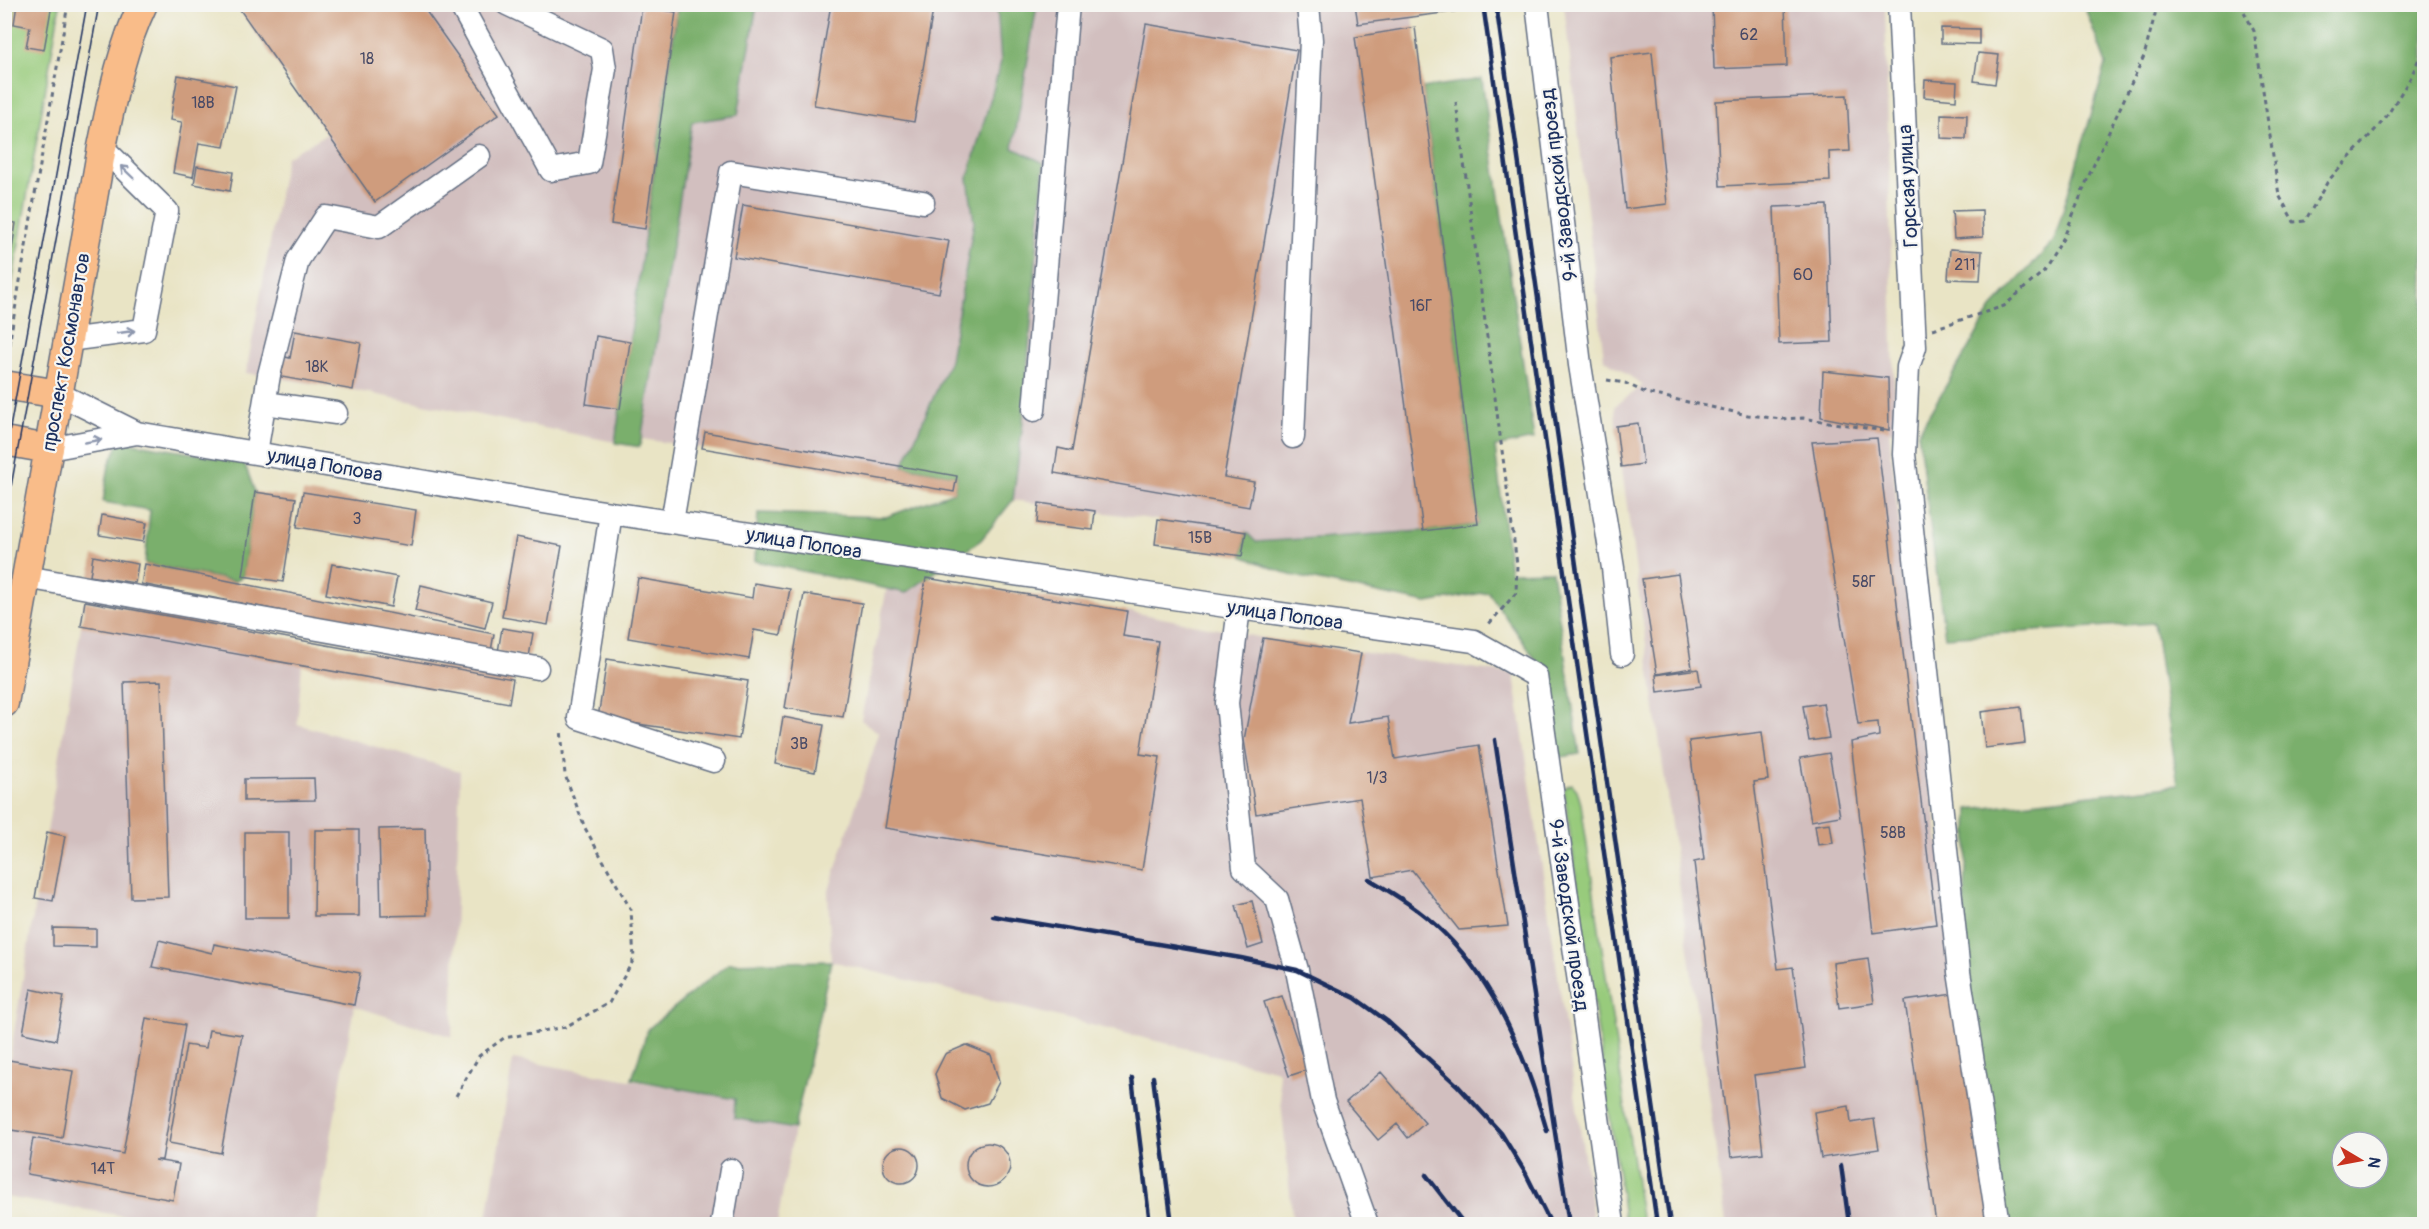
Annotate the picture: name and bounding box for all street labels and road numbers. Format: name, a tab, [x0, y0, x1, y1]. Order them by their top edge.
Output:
street label: 9-й Заводской проезд	[1535, 87, 1583, 283]
street label: Горская улица	[1892, 124, 1924, 248]
street label: проспект Космонавтов	[36, 251, 96, 453]
street label: улица Попова	[264, 442, 385, 487]
street label: улица Попова	[743, 521, 864, 564]
street label: улица Попова	[1224, 594, 1345, 636]
street label: 9-й Заводской проезд	[1543, 817, 1595, 1013]

